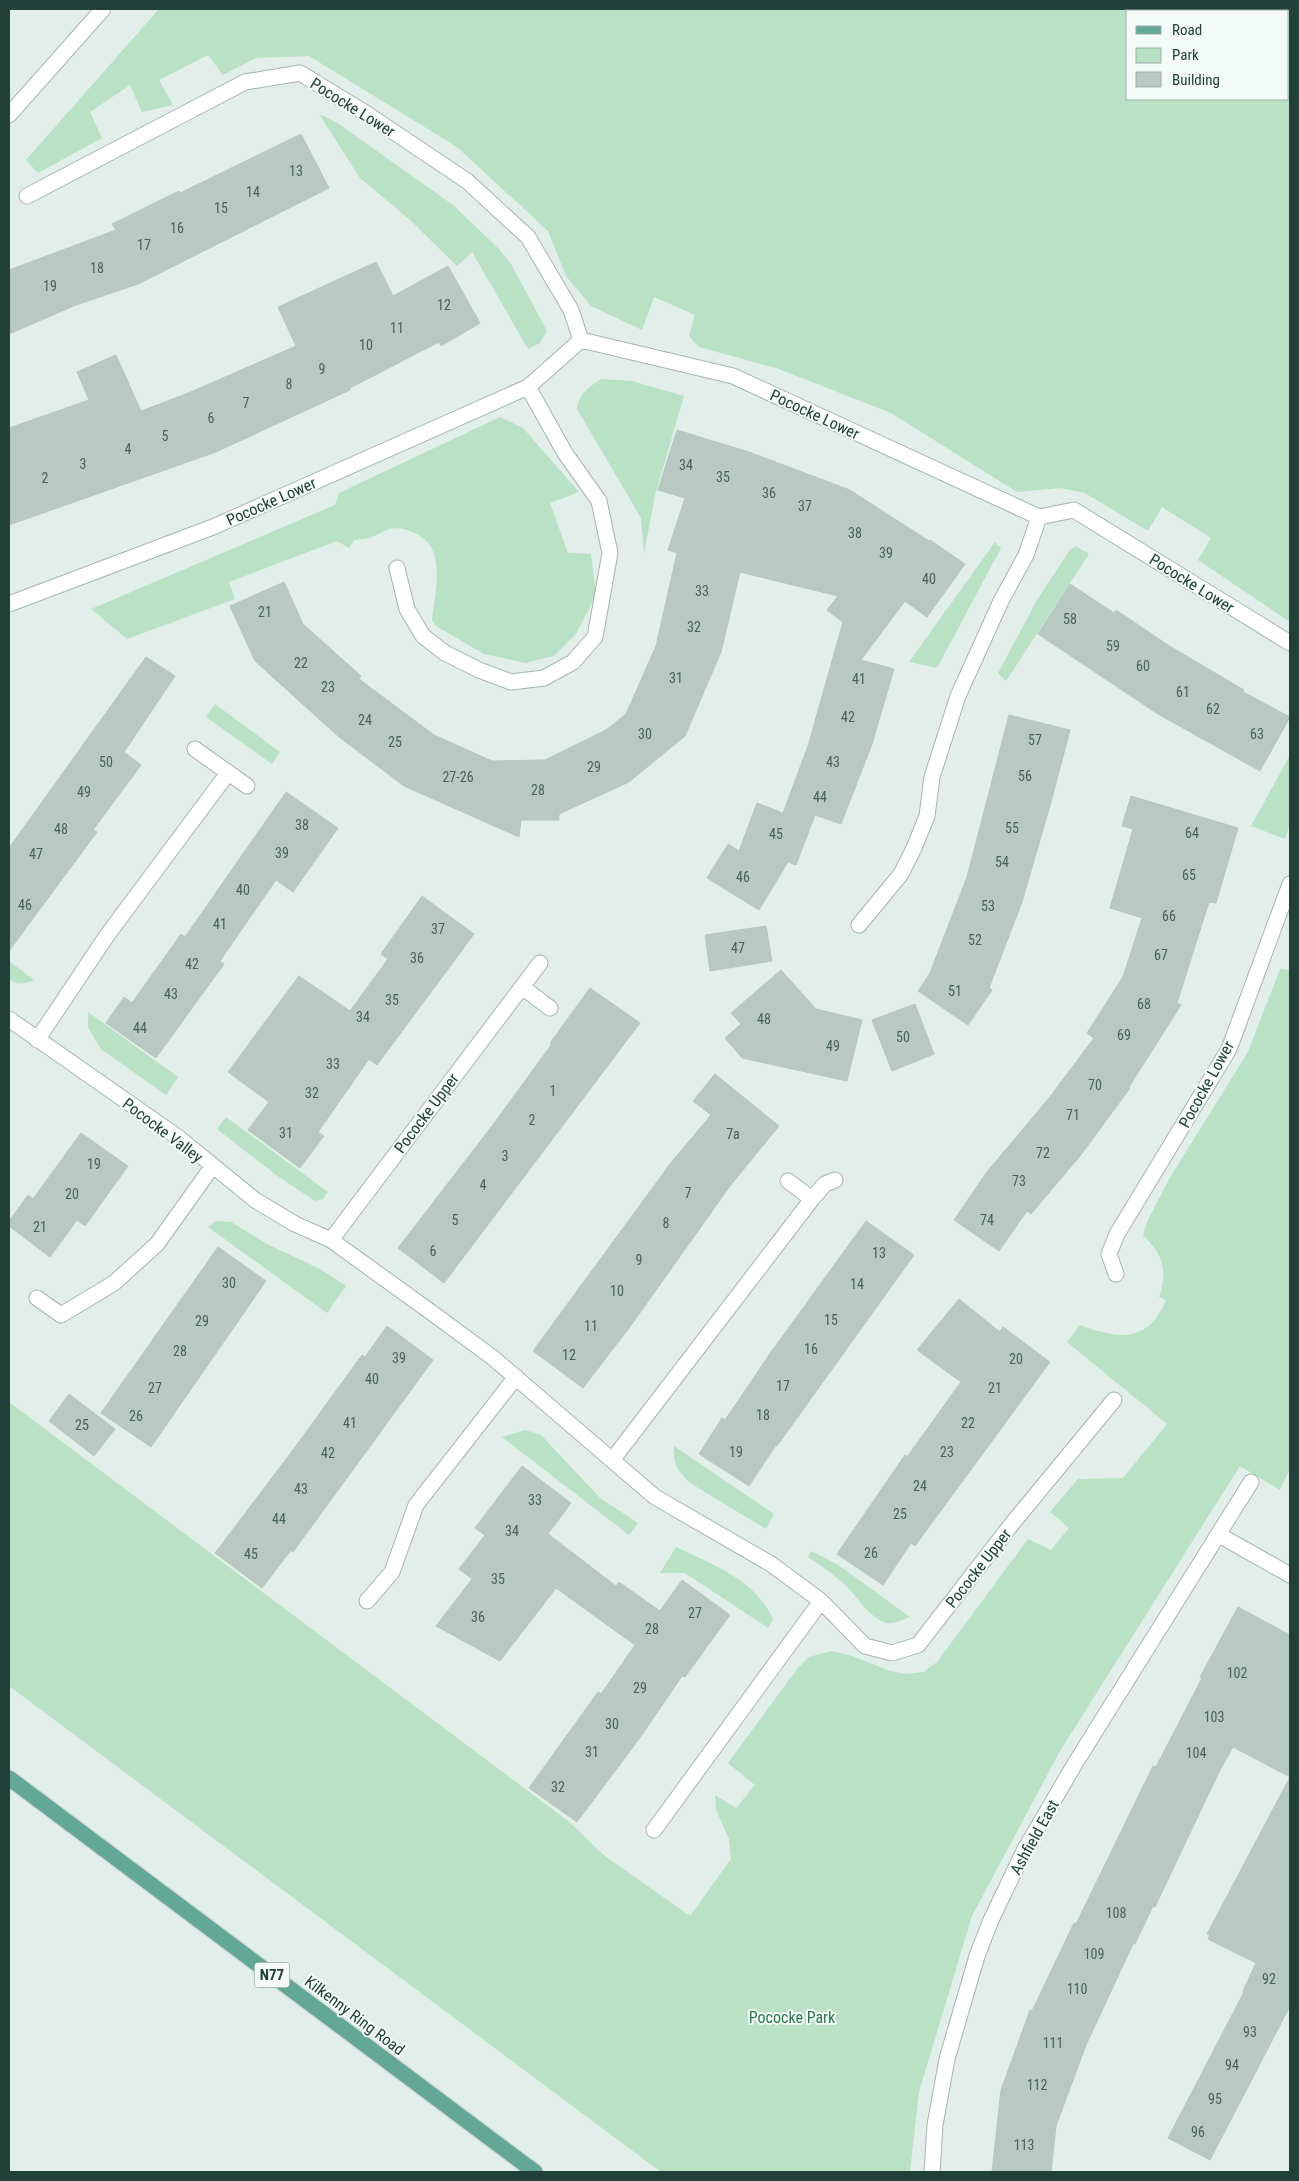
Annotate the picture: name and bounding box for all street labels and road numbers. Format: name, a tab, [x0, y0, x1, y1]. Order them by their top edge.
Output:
street label: Pococke Lower	[307, 74, 399, 141]
street label: Pococke Lower	[767, 386, 863, 443]
street label: Pococke Lower	[223, 473, 319, 530]
street label: Pococke Lower	[1146, 550, 1238, 617]
street label: Pococke Lower	[1175, 1037, 1238, 1131]
street label: Pococke Upper	[390, 1070, 463, 1157]
street label: Pococke Valley	[119, 1094, 207, 1167]
street label: Pococke Upper	[942, 1525, 1015, 1612]
street label: Ashfield East	[1006, 1796, 1063, 1878]
road number: N77	[254, 1962, 290, 1988]
street label: Kilkenny Ring Road	[301, 1972, 408, 2059]

